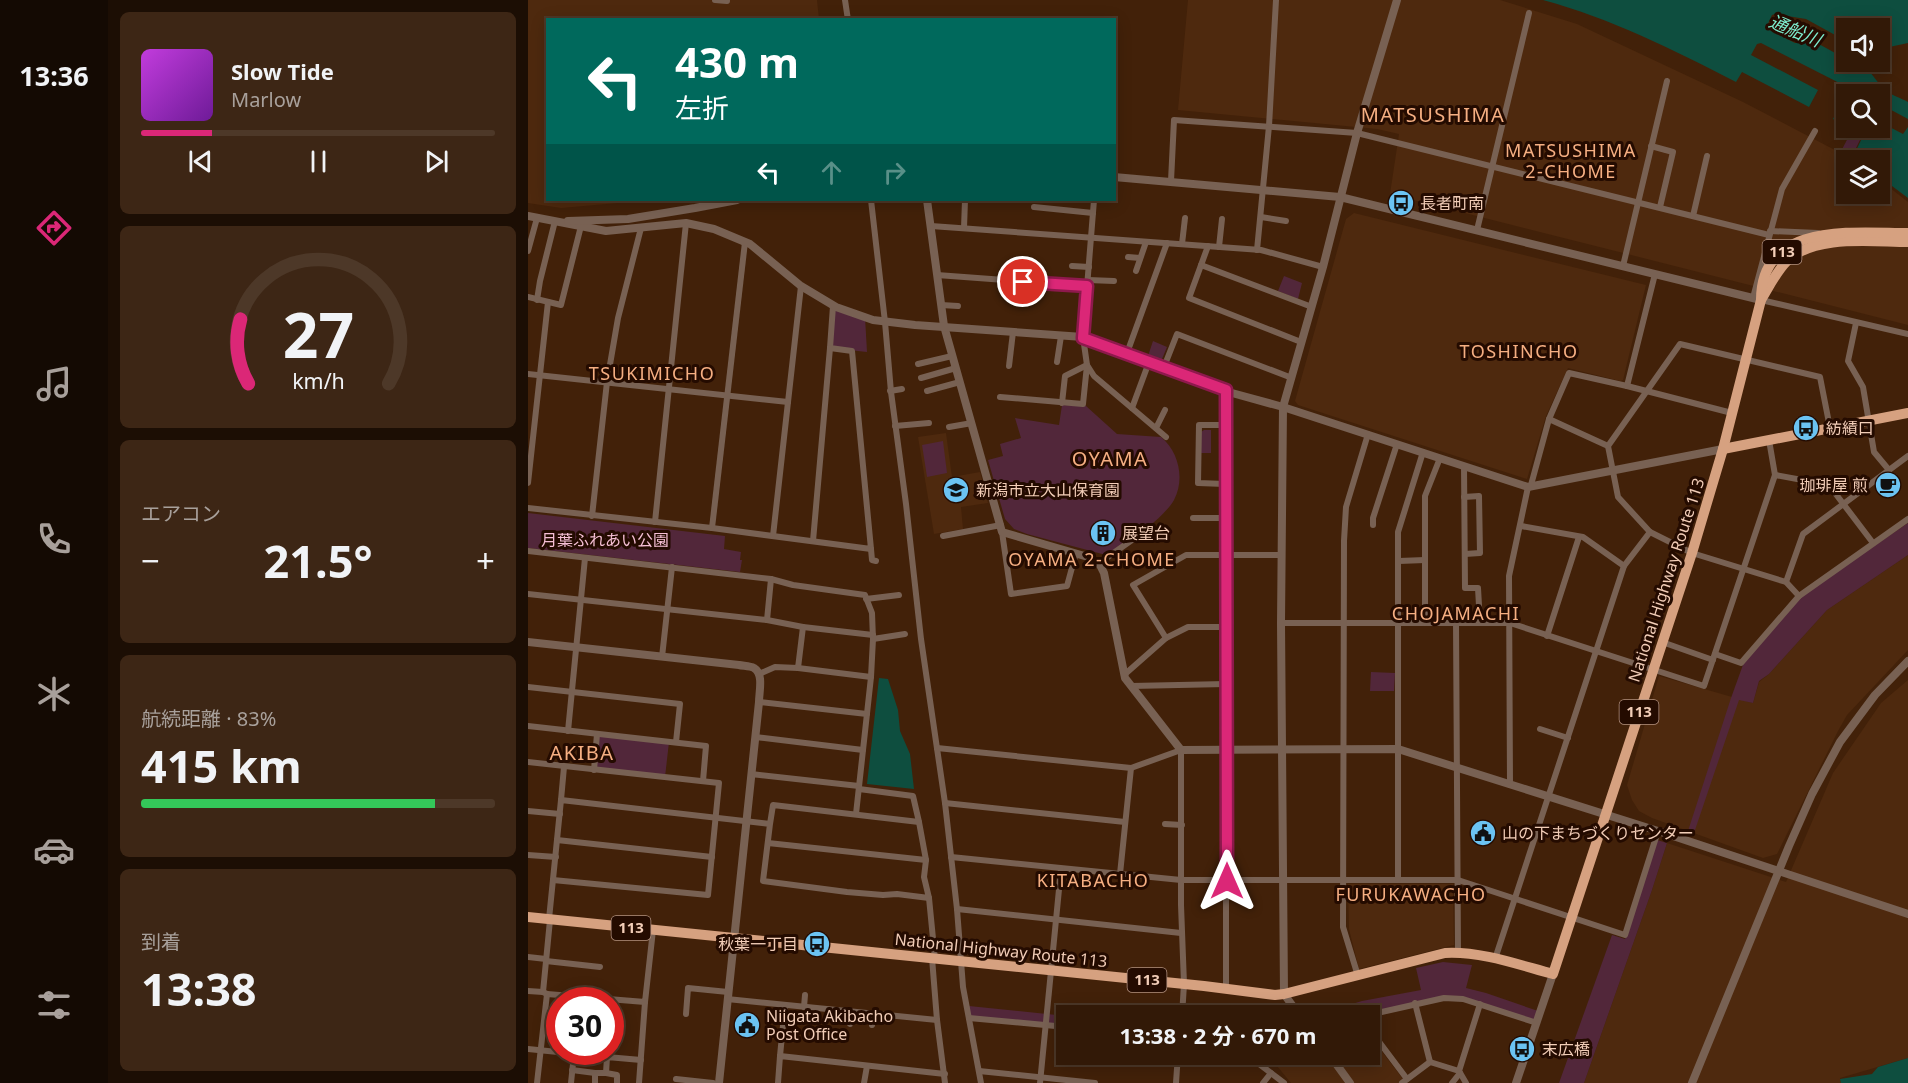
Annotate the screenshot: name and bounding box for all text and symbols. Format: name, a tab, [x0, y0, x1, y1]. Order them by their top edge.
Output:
water label: 通船川	[1766, 8, 1827, 52]
map controls	[1836, 18, 1890, 204]
button: sound	[1836, 18, 1890, 72]
text: 430 m	[675, 33, 799, 90]
icon: left	[576, 42, 654, 120]
text: Slow Tide	[231, 56, 334, 86]
text: 13:36	[19, 57, 89, 94]
button: search	[1836, 84, 1890, 138]
text: Marlow	[231, 86, 301, 113]
text: 左折	[675, 89, 729, 126]
district label: MATSUSHIMA	[1361, 101, 1505, 128]
district label: MATSUSHIMA 2-CHOME	[1505, 138, 1637, 183]
icon: previous	[184, 145, 217, 178]
icon: pause	[302, 145, 335, 178]
icon: next	[420, 145, 453, 178]
button: layers	[1836, 150, 1890, 204]
icon: left	[752, 156, 785, 189]
icon: ahead	[815, 156, 848, 189]
icon: right	[878, 156, 911, 189]
bus stop icon: 長者町南	[1386, 188, 1416, 218]
place label: 長者町南	[1420, 192, 1484, 214]
icon: directions	[33, 207, 75, 249]
road number: 113	[1762, 240, 1802, 264]
pin	[997, 256, 1048, 307]
icon: arrive	[1006, 265, 1039, 298]
text: 27	[282, 291, 354, 376]
district label: TOSHINCHO	[1460, 339, 1578, 363]
district label: TSUKIMICHO	[589, 361, 715, 385]
icon: music	[33, 363, 75, 405]
text: km/h	[292, 367, 344, 396]
bus stop icon: 紡績口	[1791, 413, 1821, 443]
place label: 紡績口	[1826, 417, 1874, 439]
district label: OYAMA	[1072, 445, 1148, 472]
cafe icon: 珈琲屋 煎	[1873, 470, 1903, 500]
place label: 珈琲屋 煎	[1800, 474, 1868, 496]
school or university icon: 新潟市立大山保育園	[941, 475, 971, 505]
street label: National Highway Route 113	[1623, 475, 1709, 685]
place label: 新潟市立大山保育園	[976, 479, 1120, 501]
text: エアコン	[141, 500, 221, 527]
icon: phone	[33, 518, 75, 560]
building icon: 展望台	[1088, 518, 1118, 548]
place label: 展望台	[1122, 522, 1170, 544]
park label: 月葉ふれあい公園	[541, 529, 669, 551]
text: 21.5°	[264, 530, 372, 591]
text: −	[141, 538, 160, 583]
text: +	[476, 538, 495, 583]
district label: OYAMA 2-CHOME	[1008, 547, 1176, 571]
district label: CHOJAMACHI	[1392, 601, 1520, 625]
icon: climate	[33, 673, 75, 715]
road number: 113	[1620, 700, 1658, 724]
text: 航続距離 · 83%	[141, 705, 276, 732]
text: 415 km	[141, 735, 302, 796]
district label: AKIBA	[549, 739, 615, 766]
public building icon: 山の下まちづくりセンター	[1468, 818, 1498, 848]
place label: 山の下まちづくりセンター	[1502, 822, 1694, 844]
icon: car	[33, 829, 75, 871]
position arrow	[1195, 849, 1259, 913]
district label: KITABACHO	[1037, 868, 1149, 892]
district label: FURUKAWACHO	[1335, 882, 1487, 906]
road number: 113	[612, 916, 650, 940]
text: 到着	[141, 928, 181, 955]
street label: National Highway Route 113	[894, 928, 1108, 972]
bus stop icon: 秋葉一丁目	[802, 929, 832, 959]
place label: 秋葉一丁目	[718, 933, 798, 955]
text: 13:38	[141, 958, 257, 1019]
road number: 113	[1128, 968, 1166, 992]
icon: filters	[33, 984, 75, 1026]
speed limit sign: 30	[546, 987, 624, 1065]
place label: Niigata Akibacho Post Office	[766, 1005, 893, 1045]
public building icon: Niigata Akibacho Post Office	[732, 1010, 762, 1040]
text: 13:38 · 2 分 · 670 m	[1120, 1020, 1317, 1050]
bus stop icon: 末広橋	[1507, 1034, 1537, 1064]
place label: 末広橋	[1542, 1038, 1590, 1060]

